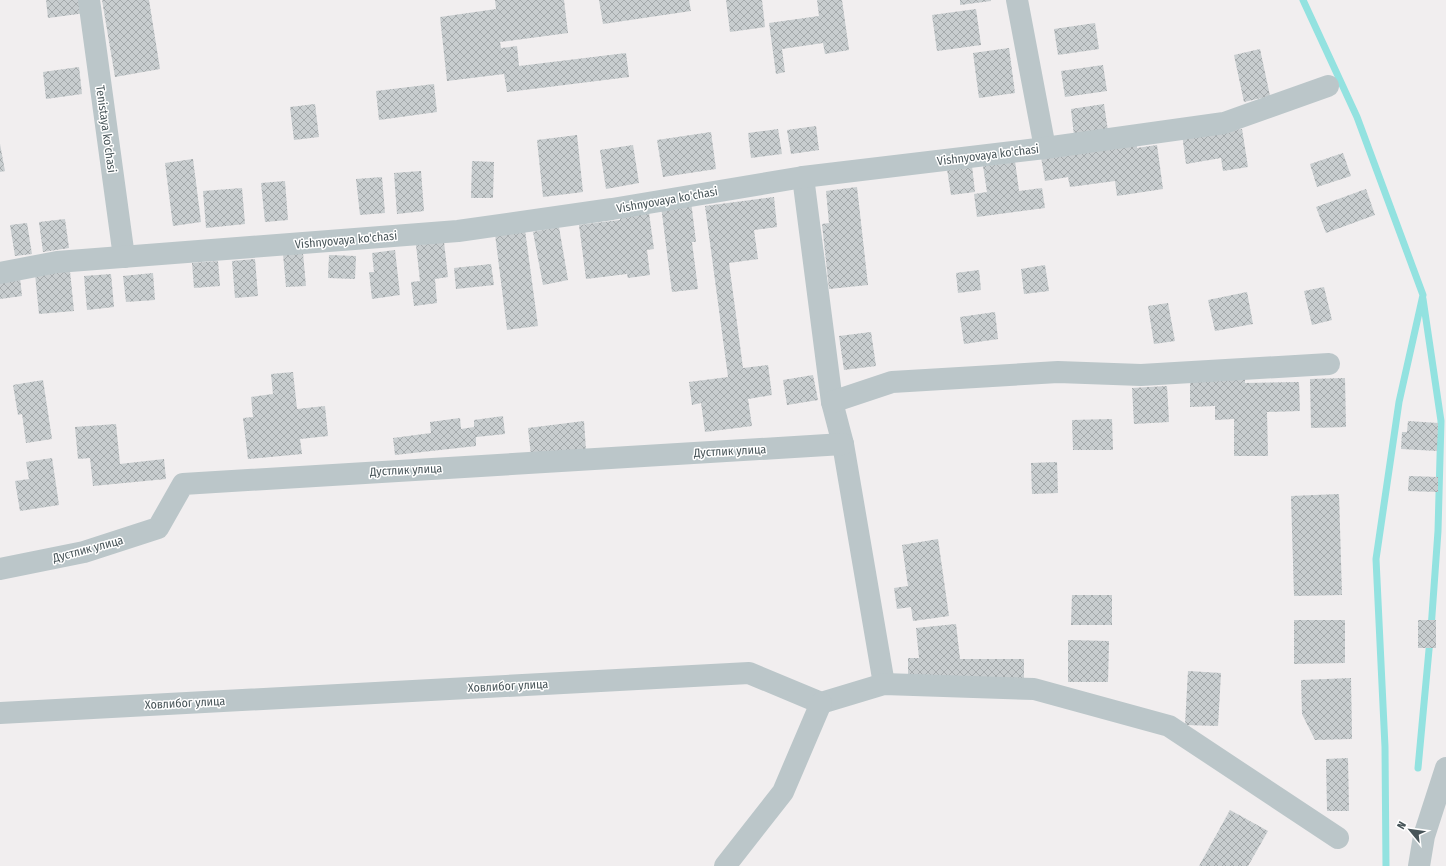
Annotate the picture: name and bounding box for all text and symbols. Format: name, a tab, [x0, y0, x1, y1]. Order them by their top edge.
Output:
street label: Tenistaya ko'chasi	[93, 84, 119, 174]
street label: Vishnyovaya ko'chasi	[936, 142, 1040, 168]
street label: Vishnyovaya ko'chasi	[615, 184, 719, 216]
street label: Vishnyovaya ko'chasi	[294, 229, 398, 251]
street label: Дустлик улица	[692, 442, 767, 460]
street label: Дустлик улица	[368, 461, 443, 479]
street label: Дустлик улица	[50, 533, 125, 565]
street label: Ховлибог улица	[467, 677, 549, 695]
street label: Ховлибог улица	[144, 694, 226, 712]
north arrow	[1390, 810, 1430, 850]
text: N	[1394, 819, 1409, 831]

